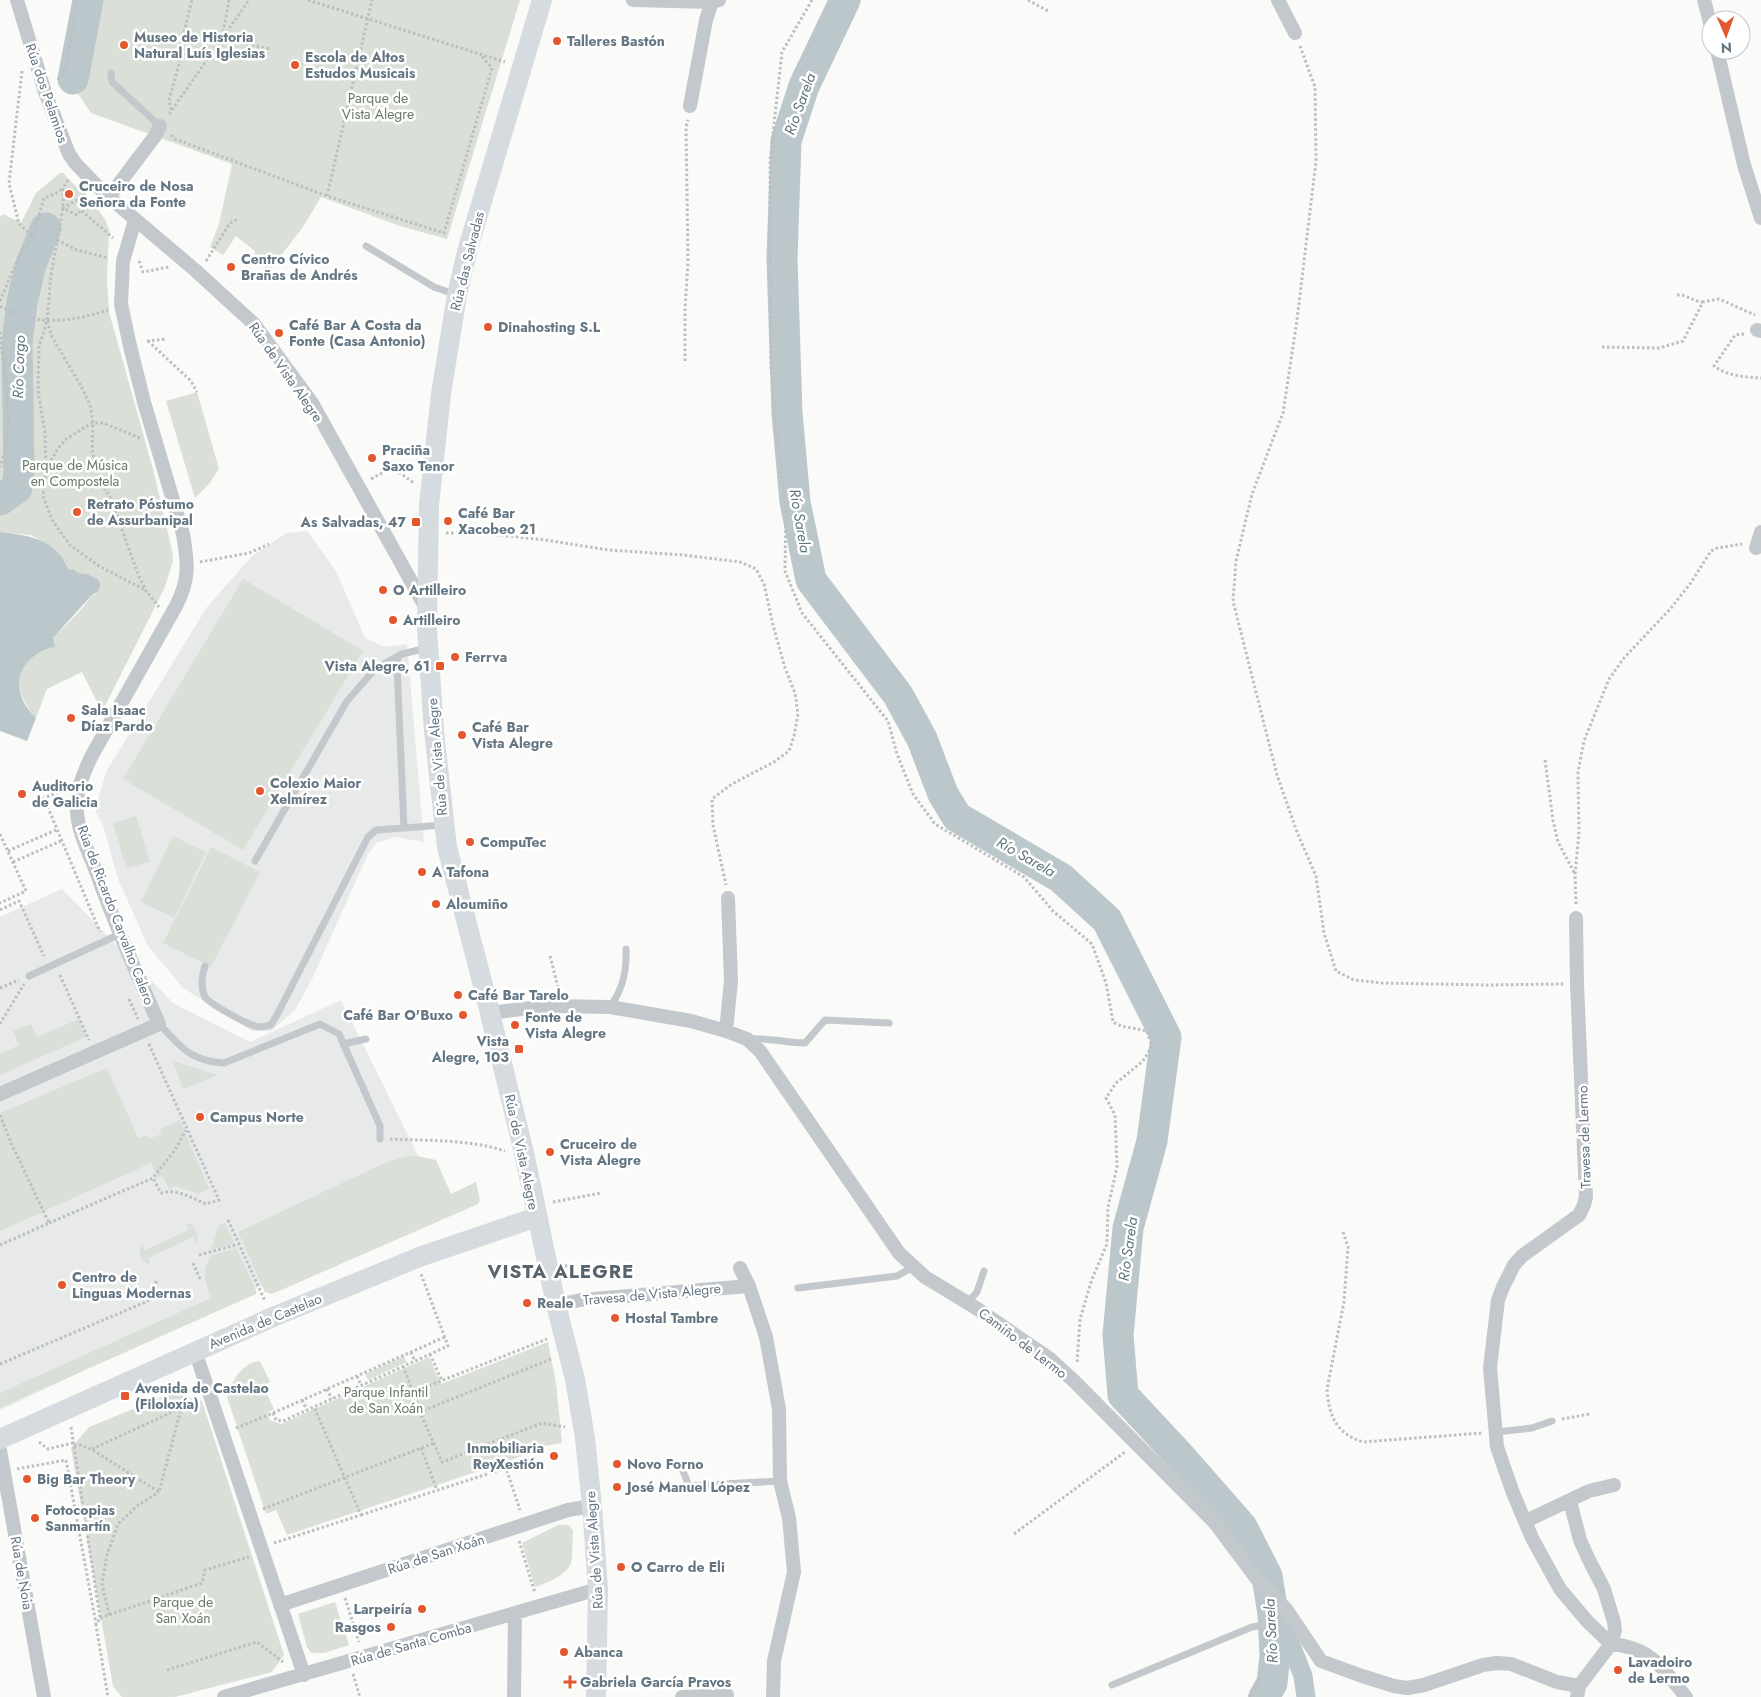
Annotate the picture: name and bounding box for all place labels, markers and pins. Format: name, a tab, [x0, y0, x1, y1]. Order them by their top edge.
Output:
place label: Museo de Historia Natural Luís Iglesias	[134, 27, 266, 63]
place label: Talleres Bastón	[567, 31, 665, 51]
marker: Talleres Bastón	[551, 35, 563, 47]
marker: Museo de Historia Natural Luís Iglesias	[118, 39, 130, 51]
place label: Escola de Altos Estudos Musicais	[305, 47, 416, 83]
marker: Escola de Altos Estudos Musicais	[289, 59, 301, 71]
place label: Cruceiro de Nosa Señora da Fonte	[79, 176, 194, 212]
marker: Cruceiro de Nosa Señora da Fonte	[63, 188, 75, 200]
place label: Centro Cívico Brañas de Andrés	[241, 249, 358, 285]
marker: Centro Cívico Brañas de Andrés	[225, 261, 237, 273]
place label: Café Bar A Costa da Fonte (Casa Antonio)	[289, 315, 426, 351]
place label: Dinahosting S.L	[498, 317, 601, 337]
marker: Dinahosting S.L	[482, 321, 494, 333]
marker: Café Bar A Costa da Fonte (Casa Antonio)	[273, 327, 285, 339]
place label: Praciña Saxo Tenor	[382, 440, 455, 476]
marker: Praciña Saxo Tenor	[366, 452, 378, 464]
place label: Retrato Póstumo de Assurbanipal	[87, 494, 194, 530]
place label: Café Bar Xacobeo 21	[458, 503, 536, 539]
marker: Retrato Póstumo de Assurbanipal	[71, 506, 83, 518]
place label: As Salvadas, 47	[300, 512, 407, 532]
marker: Café Bar Xacobeo 21	[442, 515, 454, 527]
marker: As Salvadas, 47	[410, 516, 422, 528]
place label: O Artilleiro	[393, 580, 466, 600]
marker: O Artilleiro	[377, 584, 389, 596]
place label: Artilleiro	[402, 610, 461, 630]
marker: Artilleiro	[387, 614, 399, 626]
place label: Ferrva	[465, 647, 507, 667]
marker: Ferrva	[449, 651, 461, 663]
place label: Vista Alegre, 61	[324, 656, 430, 676]
marker: Vista Alegre, 61	[434, 660, 446, 672]
place label: Sala Isaac Díaz Pardo	[81, 700, 153, 736]
marker: Sala Isaac Díaz Pardo	[65, 712, 77, 724]
place label: Café Bar Vista Alegre	[471, 717, 553, 753]
marker: Café Bar Vista Alegre	[456, 729, 468, 741]
place label: Colexio Maior Xelmírez	[270, 773, 362, 809]
place label: Auditorio de Galicia	[31, 776, 98, 812]
marker: Colexio Maior Xelmírez	[254, 785, 266, 797]
marker: Auditorio de Galicia	[16, 788, 28, 800]
place label: CompuTec	[480, 832, 547, 852]
marker: CompuTec	[464, 836, 476, 848]
place label: A Tafona	[431, 862, 489, 882]
marker: A Tafona	[416, 866, 428, 878]
place label: Aloumiño	[445, 894, 508, 914]
marker: Aloumiño	[430, 898, 442, 910]
place label: Café Bar Tarelo	[468, 985, 569, 1005]
marker: Café Bar Tarelo	[452, 989, 464, 1001]
place label: Café Bar O'Buxo	[343, 1005, 453, 1025]
place label: Fonte de Vista Alegre	[524, 1007, 606, 1043]
marker: Café Bar O'Buxo	[457, 1009, 469, 1021]
marker: Fonte de Vista Alegre	[509, 1019, 521, 1031]
place label: Vista Alegre, 103	[431, 1031, 509, 1067]
marker: Vista Alegre, 103	[513, 1043, 525, 1055]
place label: Campus Norte	[210, 1107, 304, 1127]
marker: Campus Norte	[194, 1111, 206, 1123]
place label: Cruceiro de Vista Alegre	[559, 1134, 641, 1170]
marker: Cruceiro de Vista Alegre	[544, 1146, 556, 1158]
place label: Centro de Linguas Modernas	[72, 1267, 192, 1303]
marker: Centro de Linguas Modernas	[56, 1279, 68, 1291]
place label: Reale	[537, 1293, 573, 1313]
marker: Reale	[521, 1297, 533, 1309]
place label: Hostal Tambre	[625, 1308, 718, 1328]
marker: Hostal Tambre	[609, 1312, 621, 1324]
place label: Avenida de Castelao (Filoloxía)	[134, 1378, 269, 1414]
marker: Avenida de Castelao (Filoloxía)	[119, 1390, 131, 1402]
place label: Inmobiliaria ReyXestión	[467, 1438, 544, 1474]
marker: Inmobiliaria ReyXestión	[548, 1450, 560, 1462]
place label: Novo Forno	[627, 1454, 703, 1474]
marker: Novo Forno	[611, 1458, 623, 1470]
place label: Big Bar Theory	[37, 1469, 136, 1489]
marker: Big Bar Theory	[21, 1473, 33, 1485]
place label: José Manuel López	[624, 1477, 751, 1497]
marker: José Manuel López	[611, 1481, 623, 1493]
place label: Fotocopias Sanmartín	[45, 1500, 116, 1536]
marker: Fotocopias Sanmartín	[29, 1512, 41, 1524]
place label: O Carro de Eli	[631, 1557, 725, 1577]
marker: O Carro de Eli	[615, 1561, 627, 1573]
place label: Larpeiría	[354, 1599, 412, 1619]
marker: Larpeiría	[416, 1603, 428, 1615]
place label: Rasgos	[335, 1617, 382, 1637]
marker: Rasgos	[385, 1621, 397, 1633]
place label: Abanca	[573, 1642, 623, 1662]
marker: Abanca	[558, 1646, 570, 1658]
place label: Lavadoiro de Lermo	[1628, 1652, 1692, 1688]
marker: Lavadoiro de Lermo	[1612, 1664, 1624, 1676]
place label: Gabriela García Pravos	[580, 1672, 732, 1692]
marker: Gabriela García Pravos	[564, 1676, 576, 1688]

